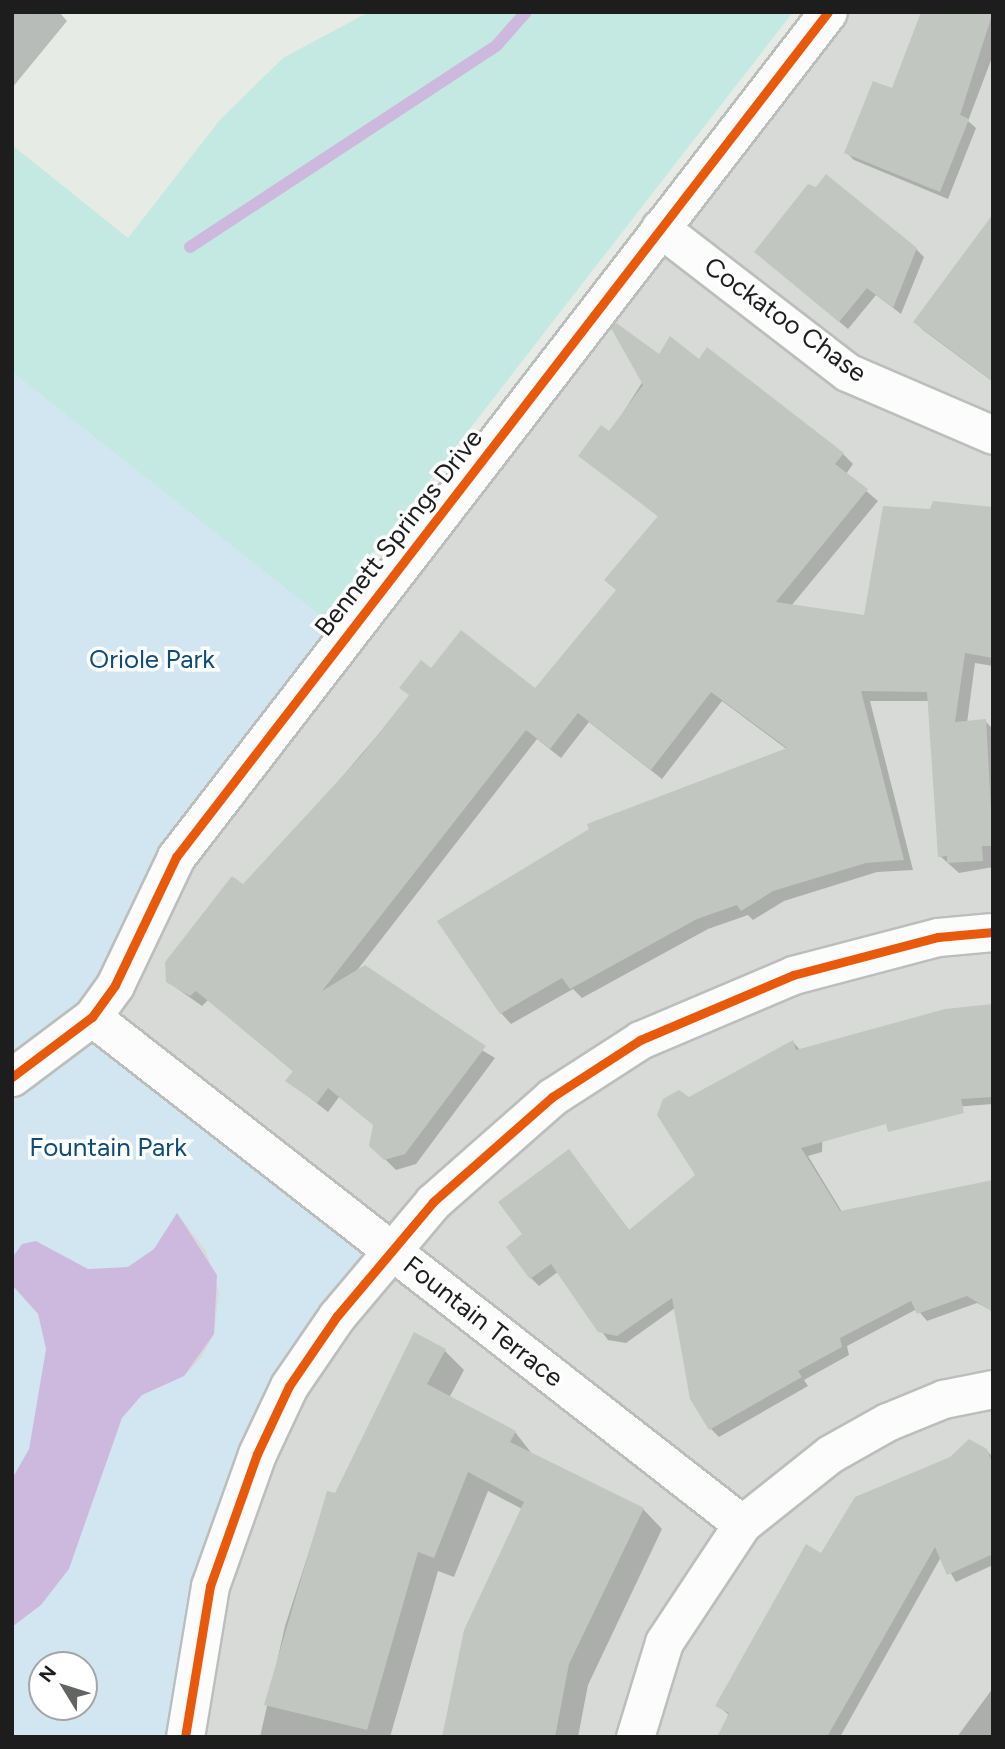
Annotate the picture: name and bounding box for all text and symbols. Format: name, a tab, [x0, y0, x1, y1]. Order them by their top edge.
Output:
street label: Cockatoo Chase	[698, 251, 872, 389]
street label: Bennett Springs Drive	[309, 423, 489, 643]
park label: Oriole Park	[89, 644, 215, 676]
park label: Fountain Park	[29, 1132, 187, 1164]
street label: Fountain Terrace	[397, 1250, 569, 1394]
north arrow	[28, 1651, 98, 1721]
text: N	[34, 1661, 61, 1687]

